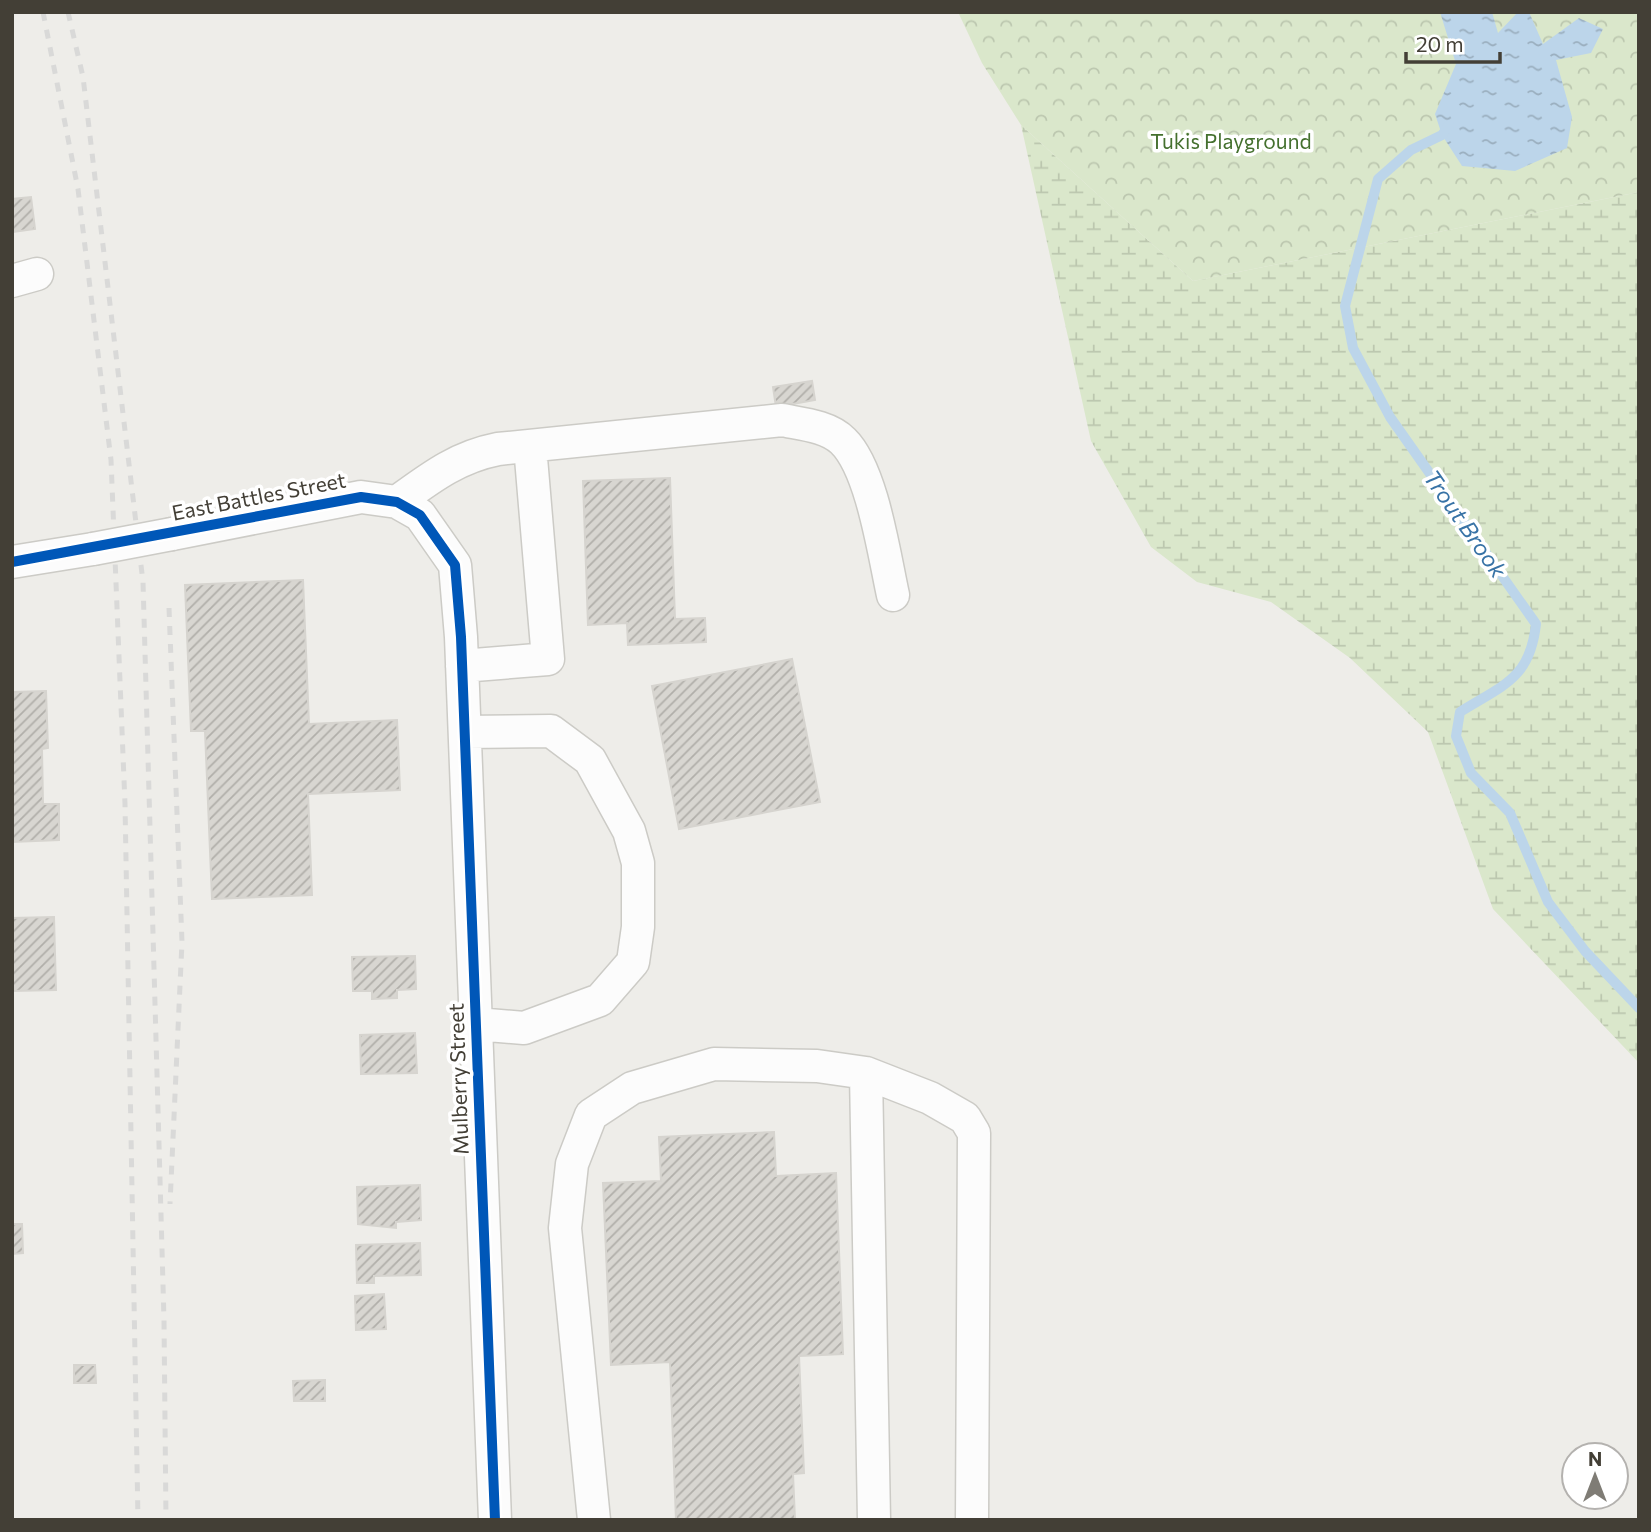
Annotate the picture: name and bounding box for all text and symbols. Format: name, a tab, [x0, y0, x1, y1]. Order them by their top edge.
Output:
scale bar	[1406, 21, 1500, 65]
text: 20 m	[1416, 31, 1464, 56]
park label: Tukis Playground	[1150, 128, 1312, 153]
water label: Trout Brook	[1418, 464, 1514, 583]
street label: East Battles Street	[170, 466, 348, 525]
street label: Mulberry Street	[442, 1003, 473, 1155]
north arrow	[1560, 1441, 1630, 1511]
text: N	[1588, 1447, 1602, 1470]

